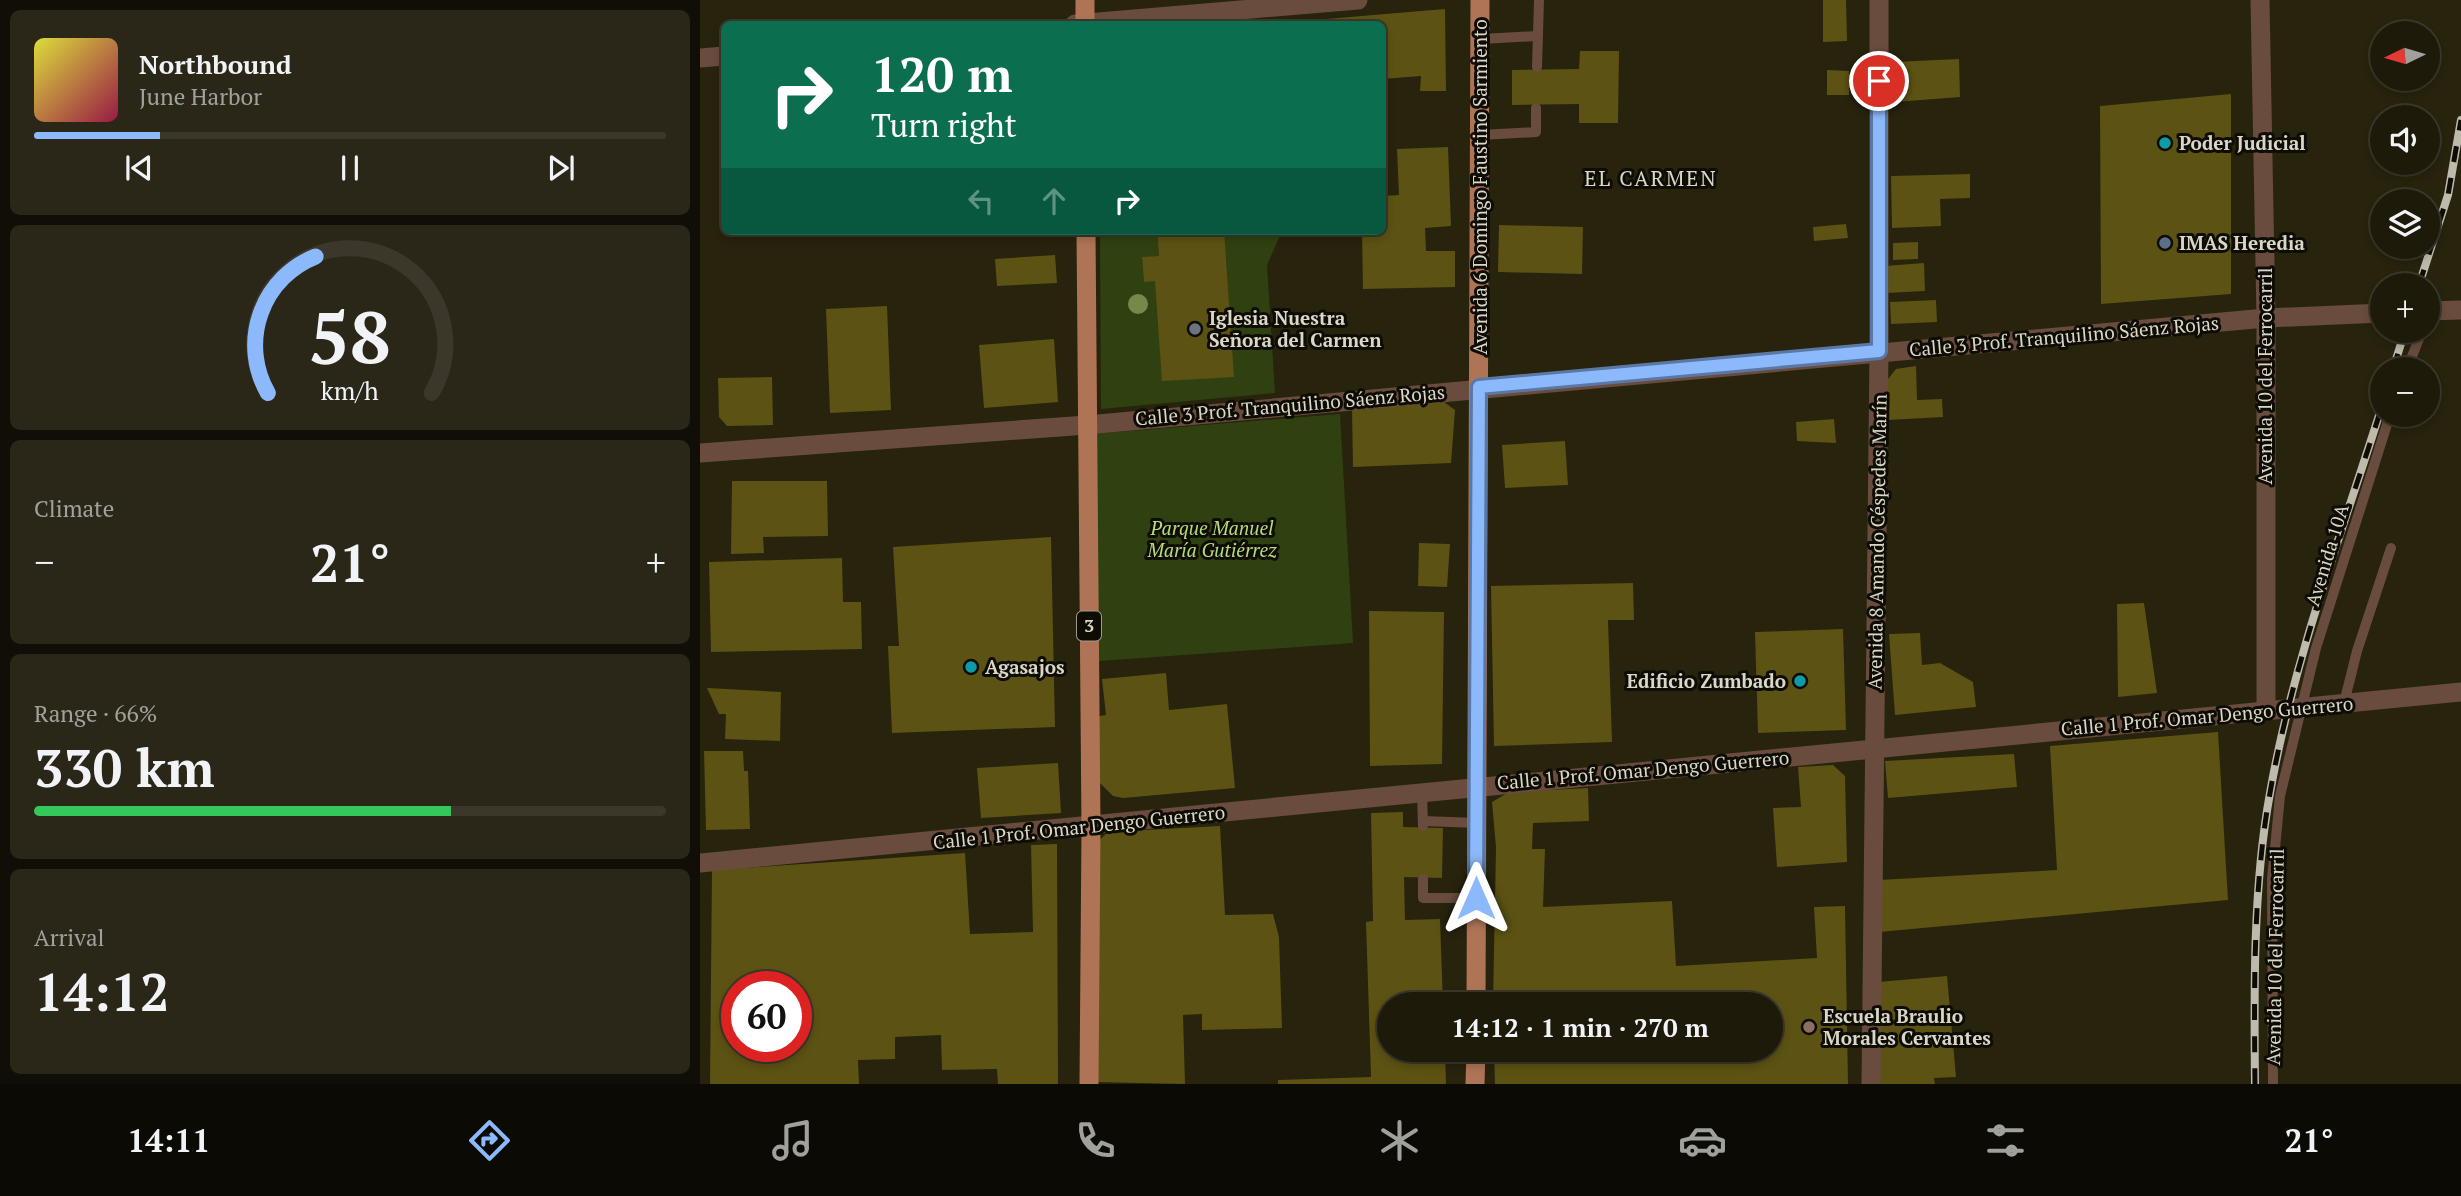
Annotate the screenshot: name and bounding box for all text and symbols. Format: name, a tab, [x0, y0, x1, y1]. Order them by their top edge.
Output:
street label: Avenida 6 Domingo Faustino Sarmiento	[1467, 19, 1492, 355]
north arrow	[2370, 21, 2440, 91]
map controls	[2370, 21, 2440, 427]
text: 120 m	[871, 41, 1013, 106]
text: Northbound	[139, 47, 292, 81]
icon: right	[756, 49, 847, 140]
pin	[1849, 51, 1909, 111]
icon: arrive	[1860, 62, 1898, 100]
text: June Harbor	[139, 81, 262, 112]
text: Turn right	[871, 104, 1017, 146]
button: sound	[2370, 105, 2440, 175]
place label: Poder Judicial	[2179, 130, 2306, 155]
marker: Poder Judicial	[2157, 135, 2173, 151]
icon: previous	[120, 149, 158, 187]
icon: pause	[331, 149, 369, 187]
icon: next	[542, 149, 580, 187]
district label: EL CARMEN	[1584, 164, 1718, 192]
icon: left	[962, 182, 1000, 220]
icon: ahead	[1035, 182, 1073, 220]
icon: right	[1108, 182, 1146, 220]
button: layers	[2370, 189, 2440, 259]
place label: IMAS Heredia	[2179, 230, 2305, 255]
marker: IMAS Heredia	[2157, 235, 2173, 251]
street label: Avenida 10 del Ferrocarril	[2252, 268, 2277, 485]
button: +	[2370, 273, 2440, 343]
text: 58	[309, 288, 391, 385]
place label: Iglesia Nuestra Señora del Carmen	[1209, 305, 1382, 352]
street label: Calle 3 Prof. Tranquilino Sáenz Rojas	[1908, 310, 2220, 361]
marker: Iglesia Nuestra Señora del Carmen	[1187, 321, 1203, 337]
button: −	[2370, 357, 2440, 427]
text: km/h	[321, 374, 379, 407]
street label: Calle 3 Prof. Tranquilino Sáenz Rojas	[1134, 379, 1446, 430]
street label: Avenida 8 Amando Céspedes Marín	[1861, 394, 1892, 690]
text: Climate	[34, 493, 114, 524]
street label: Avenida 10A	[2299, 501, 2354, 609]
park label: Parque Manuel María Gutiérrez	[1147, 515, 1277, 562]
text: 21°	[310, 528, 390, 597]
text: −	[34, 537, 54, 587]
text: +	[646, 537, 666, 587]
road number: 3	[1077, 612, 1101, 640]
place label: Agasajos	[985, 654, 1065, 679]
marker: Agasajos	[963, 659, 979, 675]
place label: Edificio Zumbado	[1627, 668, 1786, 693]
marker: Edificio Zumbado	[1792, 673, 1808, 689]
street label: Calle 1 Prof. Omar Dengo Guerrero	[2060, 690, 2354, 741]
text: Range · 66%	[34, 698, 157, 729]
text: 330 km	[34, 733, 215, 802]
street label: Calle 1 Prof. Omar Dengo Guerrero	[1496, 744, 1790, 795]
street label: Calle 1 Prof. Omar Dengo Guerrero	[932, 799, 1226, 854]
street label: Avenida 10 del Ferrocarril	[2260, 848, 2289, 1066]
position arrow	[1439, 861, 1513, 935]
text: Arrival	[34, 922, 105, 953]
text: 14:12	[34, 957, 169, 1026]
speed limit sign: 60	[721, 971, 812, 1062]
place label: Escuela Braulio Morales Cervantes	[1823, 1003, 1991, 1050]
text: 14:12 · 1 min · 270 m	[1451, 1010, 1709, 1044]
marker: Escuela Braulio Morales Cervantes	[1801, 1019, 1817, 1035]
icon: directions	[465, 1116, 514, 1165]
icon: music	[768, 1116, 817, 1165]
icon: phone	[1071, 1116, 1120, 1165]
icon: climate	[1375, 1116, 1424, 1165]
icon: car	[1678, 1116, 1727, 1165]
icon: filters	[1981, 1116, 2030, 1165]
text: 14:11	[127, 1119, 210, 1161]
text: 21°	[2284, 1119, 2334, 1161]

